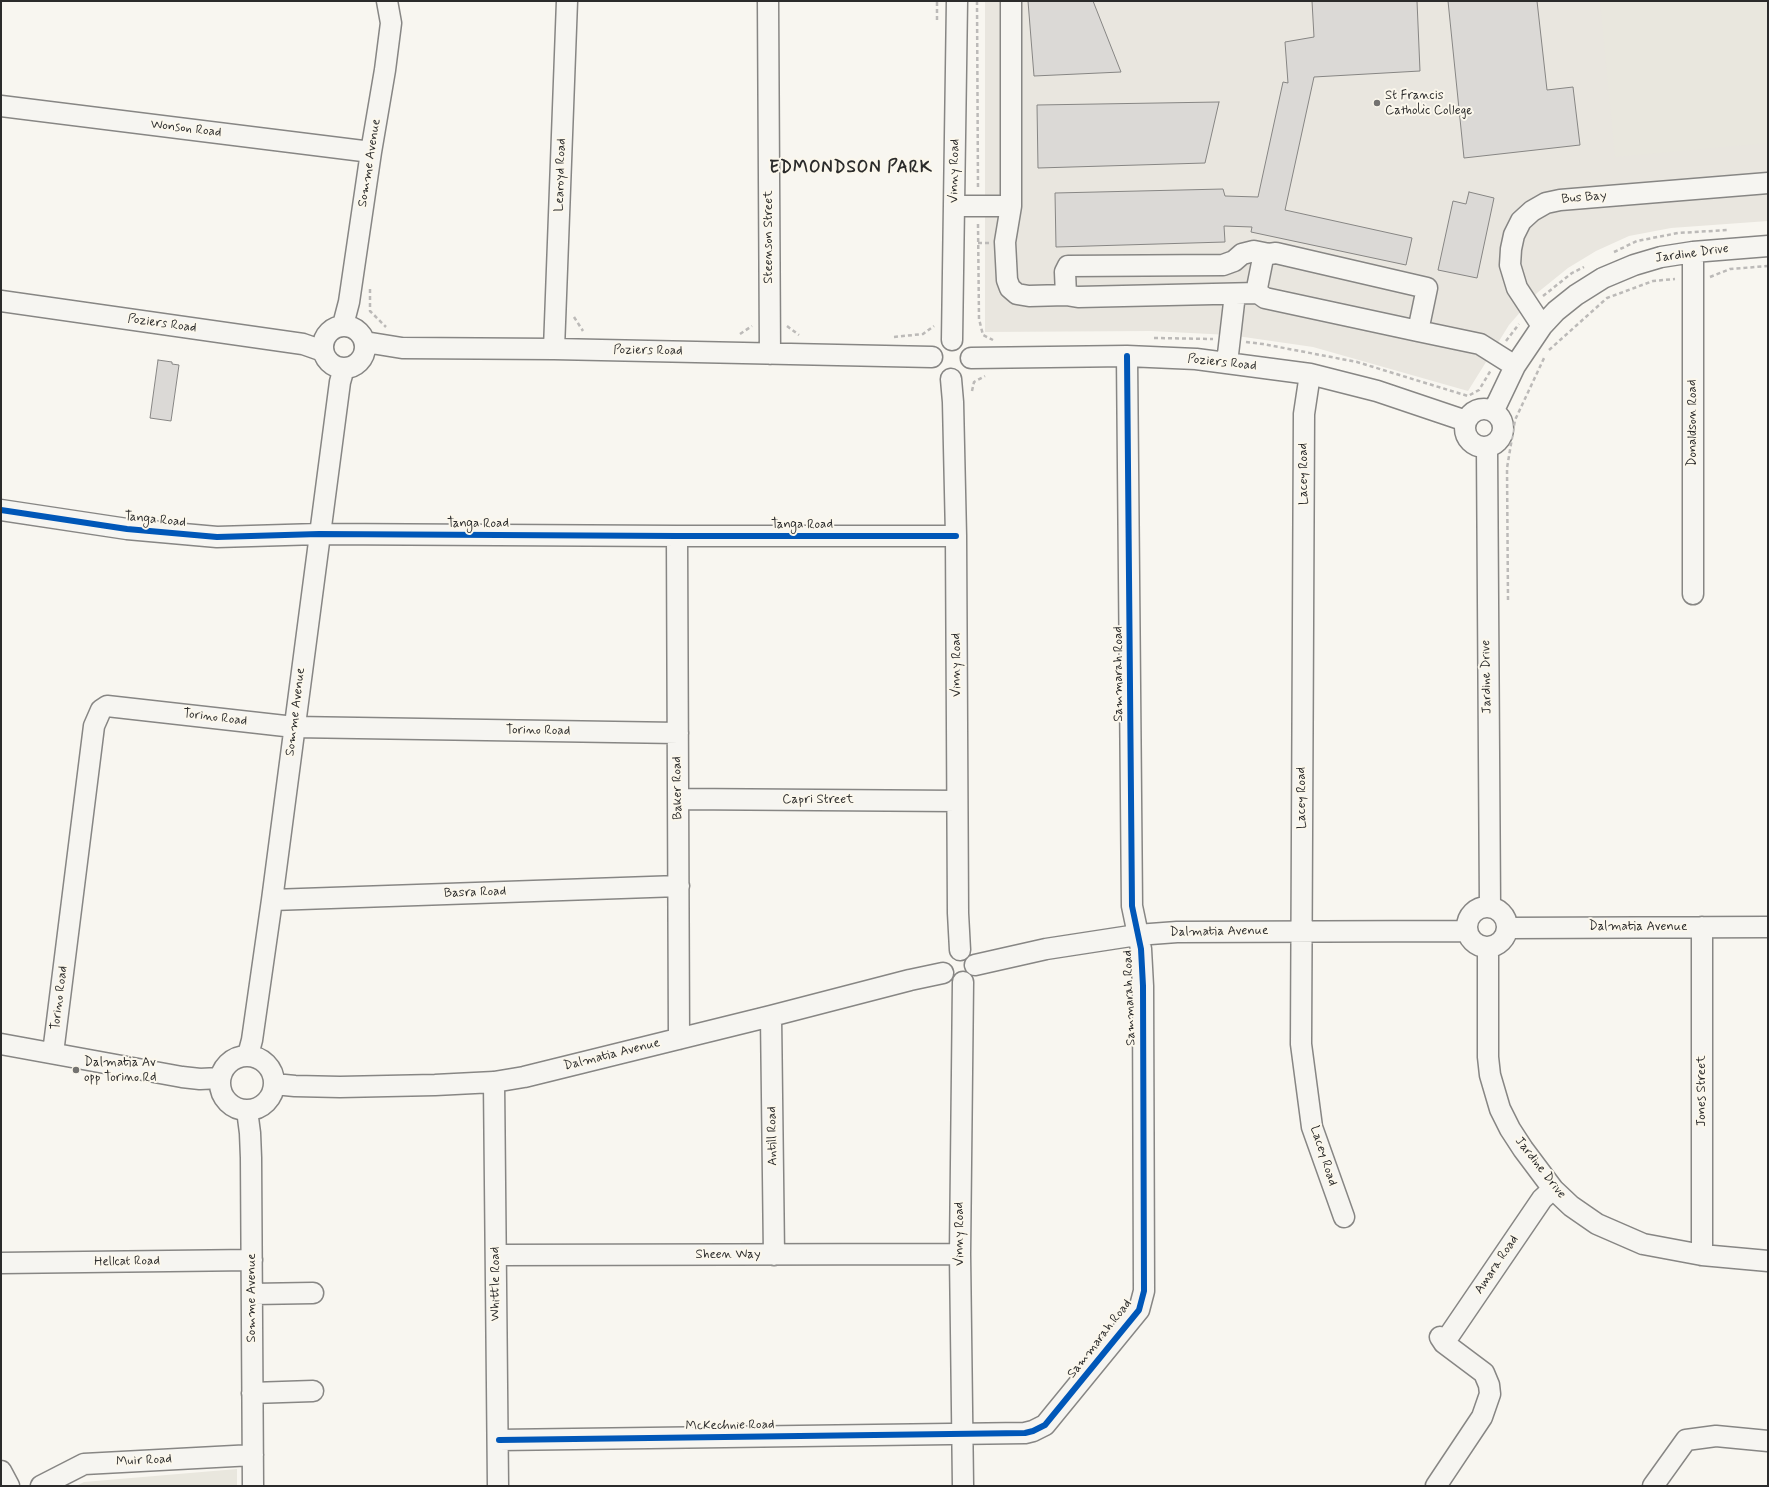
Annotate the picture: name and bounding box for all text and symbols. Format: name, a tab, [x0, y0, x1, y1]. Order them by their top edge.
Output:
place label: St Francis Catholic College	[1385, 88, 1472, 119]
marker: St Francis Catholic College	[1372, 98, 1382, 108]
street label: Wonson Road	[150, 117, 222, 141]
street label: Somme Avenue	[355, 118, 385, 208]
street label: Learoyd Road	[552, 138, 570, 212]
street label: Vinny Road	[947, 139, 963, 203]
district label: EDMONDSON PARK	[772, 158, 930, 178]
street label: Bus Bay	[1561, 188, 1607, 208]
street label: Steenson Street	[761, 190, 777, 284]
street label: Jardine Drive	[1654, 241, 1730, 267]
street label: Poziers Road	[127, 311, 197, 337]
street label: Poziers Road	[613, 343, 683, 359]
street label: Poziers Road	[1187, 352, 1257, 374]
street label: Donaldson Road	[1685, 380, 1701, 466]
street label: Lacey Road	[1296, 443, 1312, 505]
street label: Tanga Road	[123, 509, 187, 531]
street label: Tanga Road	[447, 516, 509, 532]
street label: Tanga Road	[771, 517, 833, 533]
street label: Sammarah Road	[1111, 626, 1127, 722]
street label: Vinny Road	[949, 633, 965, 697]
street label: Jardine Drive	[1479, 640, 1495, 714]
street label: Somme Avenue	[283, 667, 309, 757]
street label: Torino Road	[182, 706, 248, 730]
street label: Torino Road	[506, 723, 570, 739]
street label: Baker Road	[670, 756, 686, 820]
street label: Lacey Road	[1294, 767, 1310, 829]
street label: Capri Street	[782, 792, 854, 808]
street label: Basra Road	[444, 884, 506, 902]
street label: Dalmatia Avenue	[1589, 919, 1687, 935]
street label: Dalmatia Avenue	[1170, 923, 1268, 941]
street label: Sammarah Road	[1121, 950, 1139, 1046]
street label: Torino Road	[48, 965, 72, 1031]
street label: Dalmatia Avenue	[562, 1036, 662, 1074]
place label: Dalmatia Av opp Torino Rd	[84, 1055, 157, 1086]
street label: Jones Street	[1694, 1055, 1710, 1127]
marker: Dalmatia Av opp Torino Rd	[71, 1065, 81, 1075]
street label: Antill Road	[765, 1106, 781, 1166]
street label: Lacey Road	[1306, 1124, 1340, 1188]
street label: Jardine Drive	[1511, 1134, 1569, 1202]
street label: Vinny Road	[952, 1202, 968, 1266]
street label: Amara Road	[1472, 1233, 1522, 1297]
street label: Whittle Road	[488, 1247, 504, 1321]
street label: Sheen Way	[695, 1247, 761, 1263]
street label: Somme Avenue	[244, 1253, 260, 1343]
street label: Hellcat Road	[94, 1254, 160, 1270]
street label: Sammarah Road	[1064, 1296, 1136, 1382]
street label: McKechnie Road	[685, 1417, 775, 1435]
street label: Muir Road	[116, 1452, 172, 1470]

